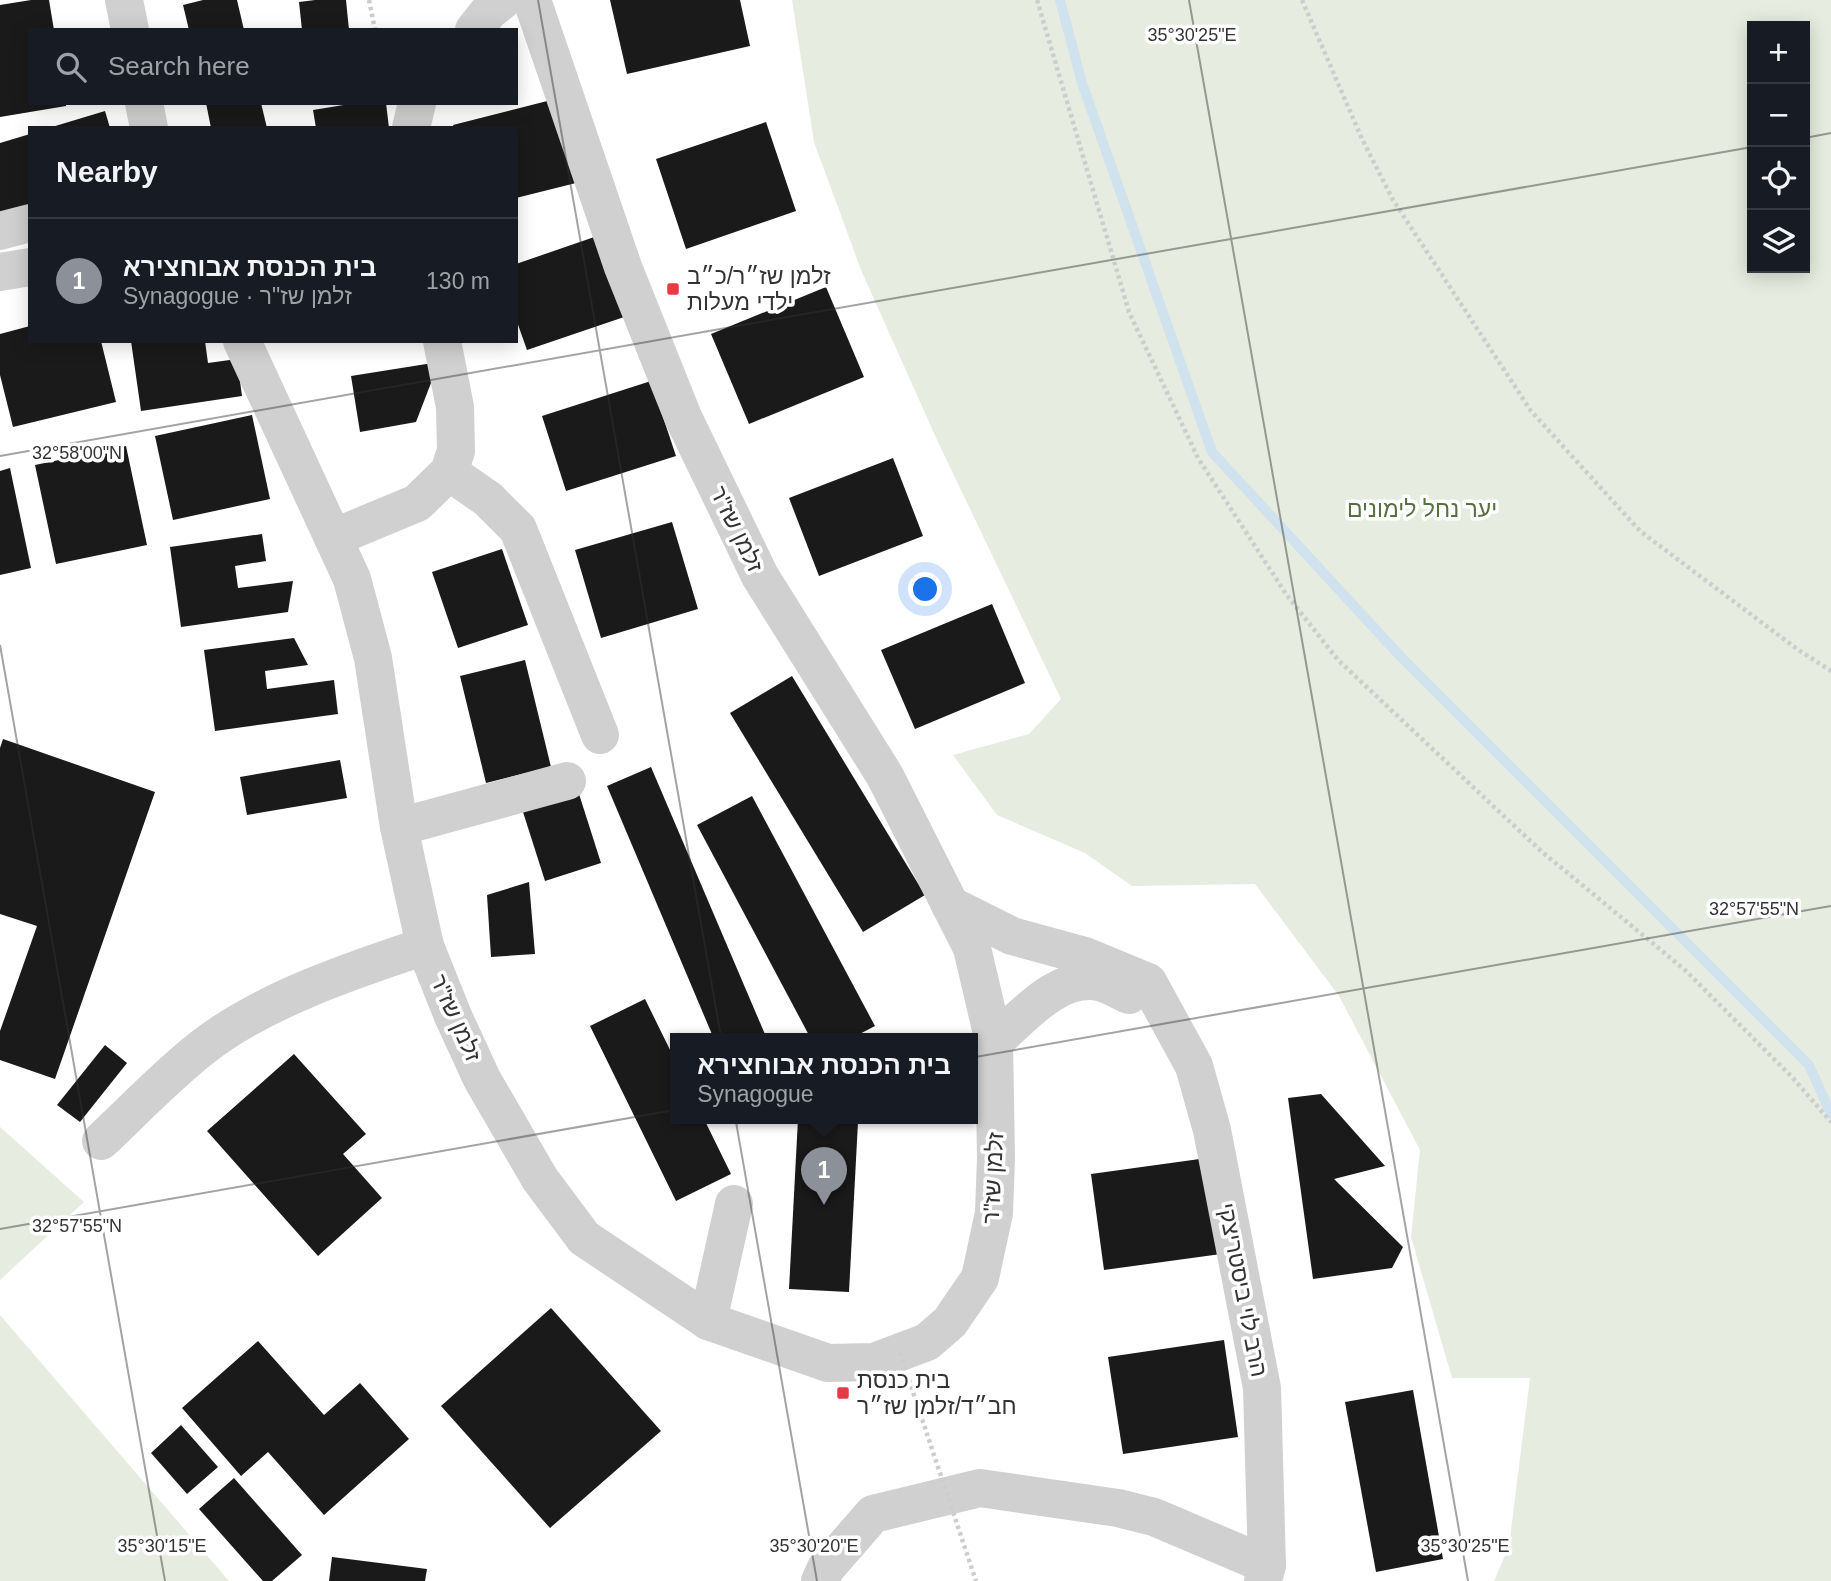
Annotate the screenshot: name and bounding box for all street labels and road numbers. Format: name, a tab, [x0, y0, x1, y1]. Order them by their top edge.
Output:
street label: זלמן שז"ר	[705, 482, 769, 577]
street label: זלמן שז"ר	[425, 971, 487, 1066]
street label: זלמן שז"ר	[978, 1131, 1008, 1225]
street label: הרב לוי ביסטריצקי	[1213, 1201, 1273, 1379]

